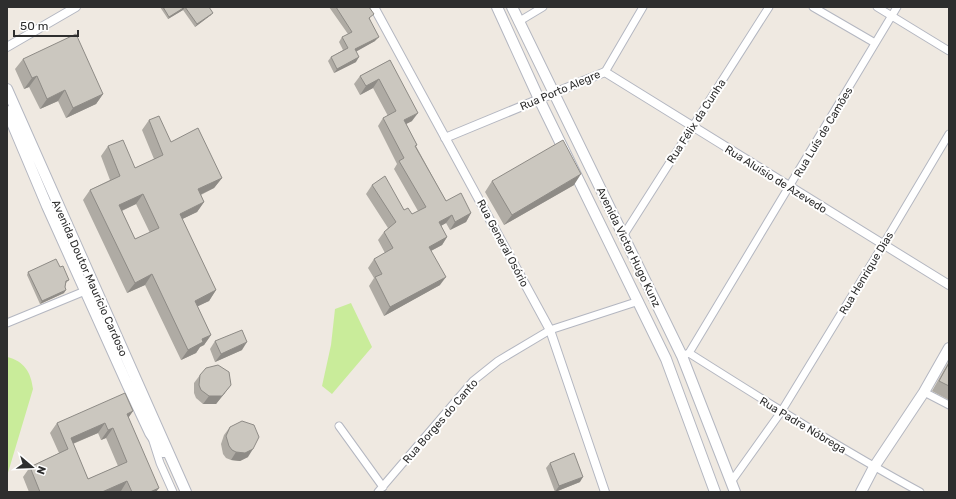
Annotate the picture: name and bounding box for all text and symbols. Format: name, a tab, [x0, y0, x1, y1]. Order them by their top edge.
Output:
scale bar	[14, 12, 78, 38]
text: 50 m	[20, 19, 48, 33]
street label: Rua Porto Alegre	[518, 68, 602, 113]
street label: Rua Félix da Cunha	[664, 77, 728, 166]
street label: Rua Luís de Camões	[791, 84, 856, 180]
street label: Rua Aluísio de Azevedo	[722, 143, 829, 216]
street label: Avenida Victor Hugo Kunz	[594, 185, 663, 310]
street label: Rua General Osório	[474, 197, 531, 289]
street label: Avenida Doutor Maurício Cardoso	[49, 198, 130, 358]
street label: Rua Henrique Dias	[837, 229, 896, 317]
street label: Rua Borges do Canto	[400, 376, 481, 466]
street label: Rua Padre Nóbrega	[757, 394, 848, 456]
north arrow	[12, 447, 52, 487]
text: N	[34, 464, 48, 476]

